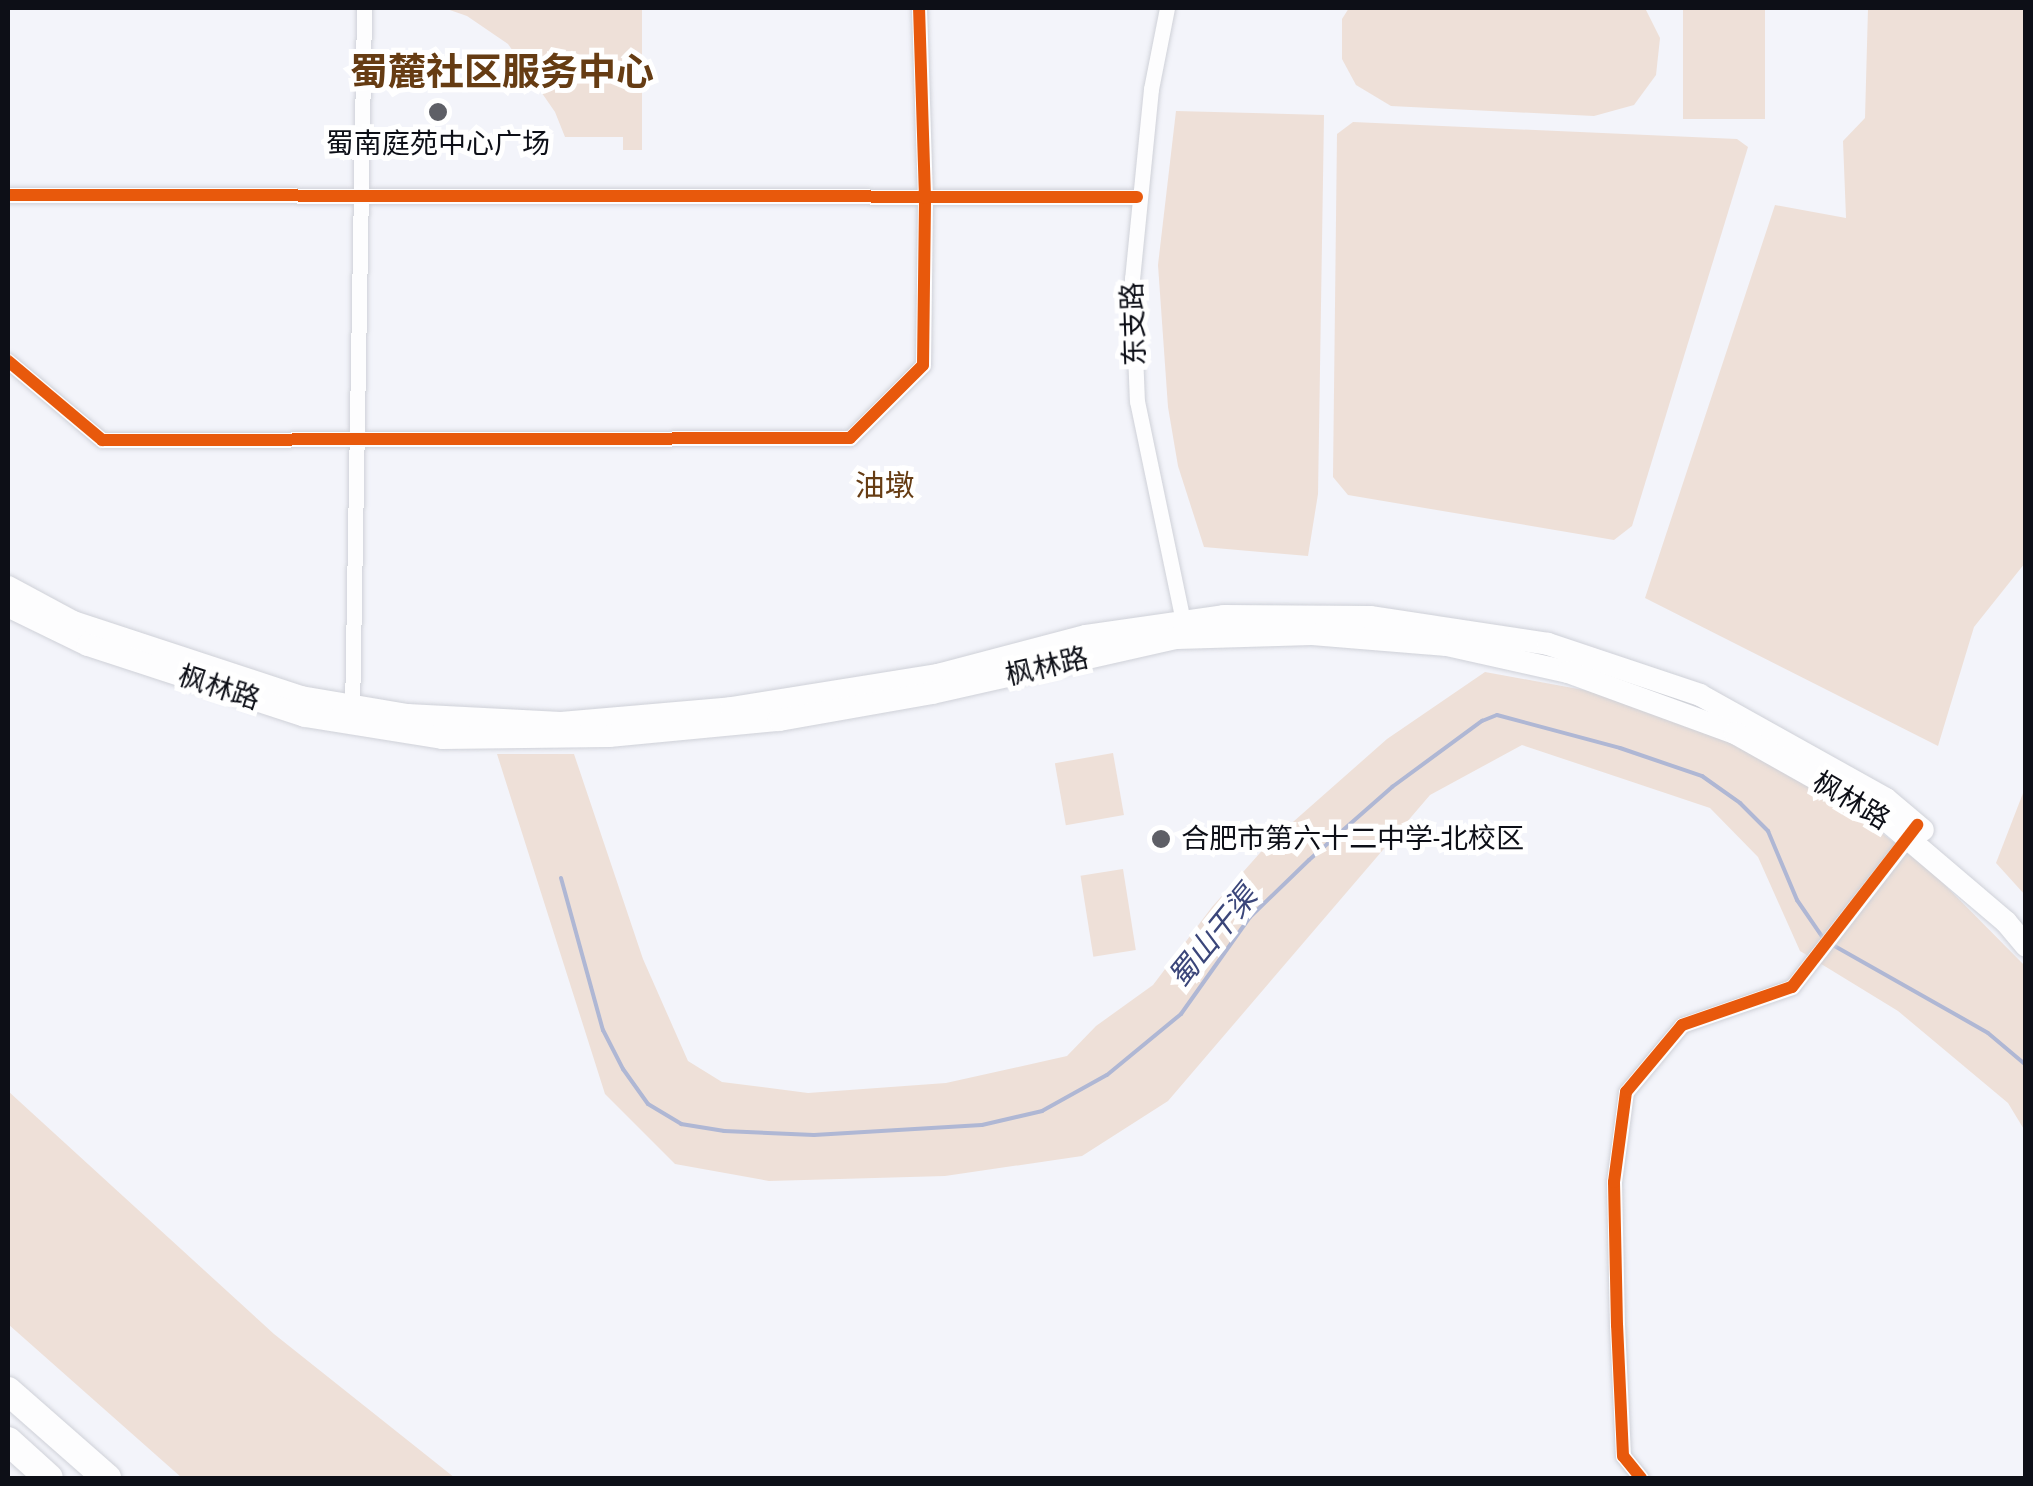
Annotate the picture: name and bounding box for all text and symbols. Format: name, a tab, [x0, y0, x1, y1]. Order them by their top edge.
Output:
district label: 蜀麓社区服务中心	[350, 50, 654, 96]
marker: 蜀南庭苑中心广场	[427, 101, 449, 123]
place label: 蜀南庭苑中心广场	[326, 127, 550, 161]
street label: 东支路	[1116, 281, 1152, 367]
district label: 油墩	[855, 468, 915, 504]
street label: 枫林路	[1002, 641, 1092, 693]
street label: 枫林路	[174, 659, 264, 717]
street label: 枫林路	[1806, 765, 1896, 837]
place label: 合肥市第六十二中学-北校区	[1181, 822, 1524, 856]
marker: 合肥市第六十二中学-北校区	[1150, 828, 1172, 850]
water label: 蜀山干渠	[1161, 879, 1265, 995]

